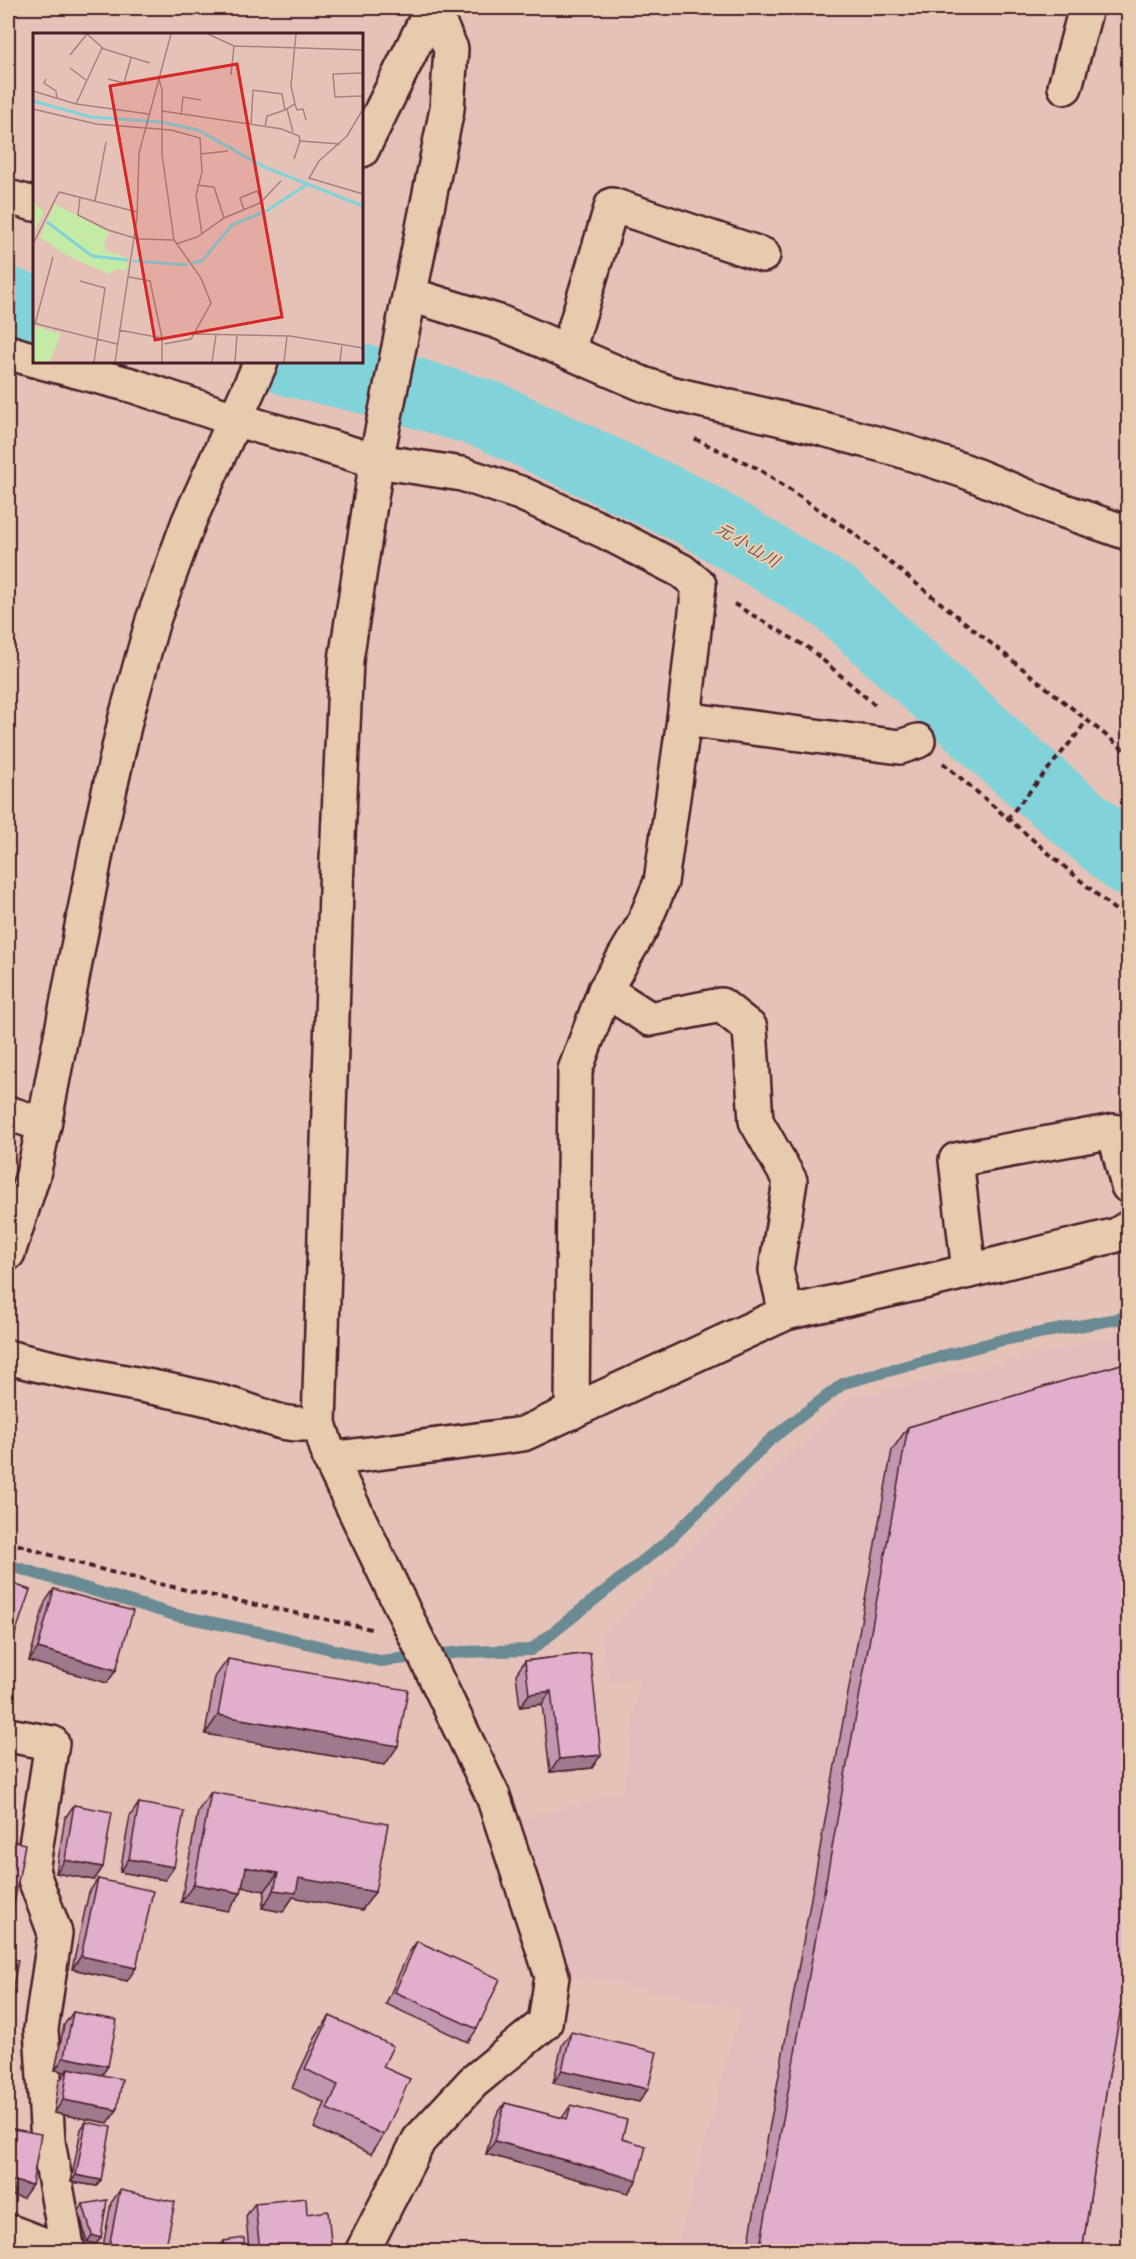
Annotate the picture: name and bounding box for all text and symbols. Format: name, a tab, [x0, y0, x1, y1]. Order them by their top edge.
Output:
inset map	[33, 33, 363, 363]
water label: 元小山川	[709, 515, 786, 577]

